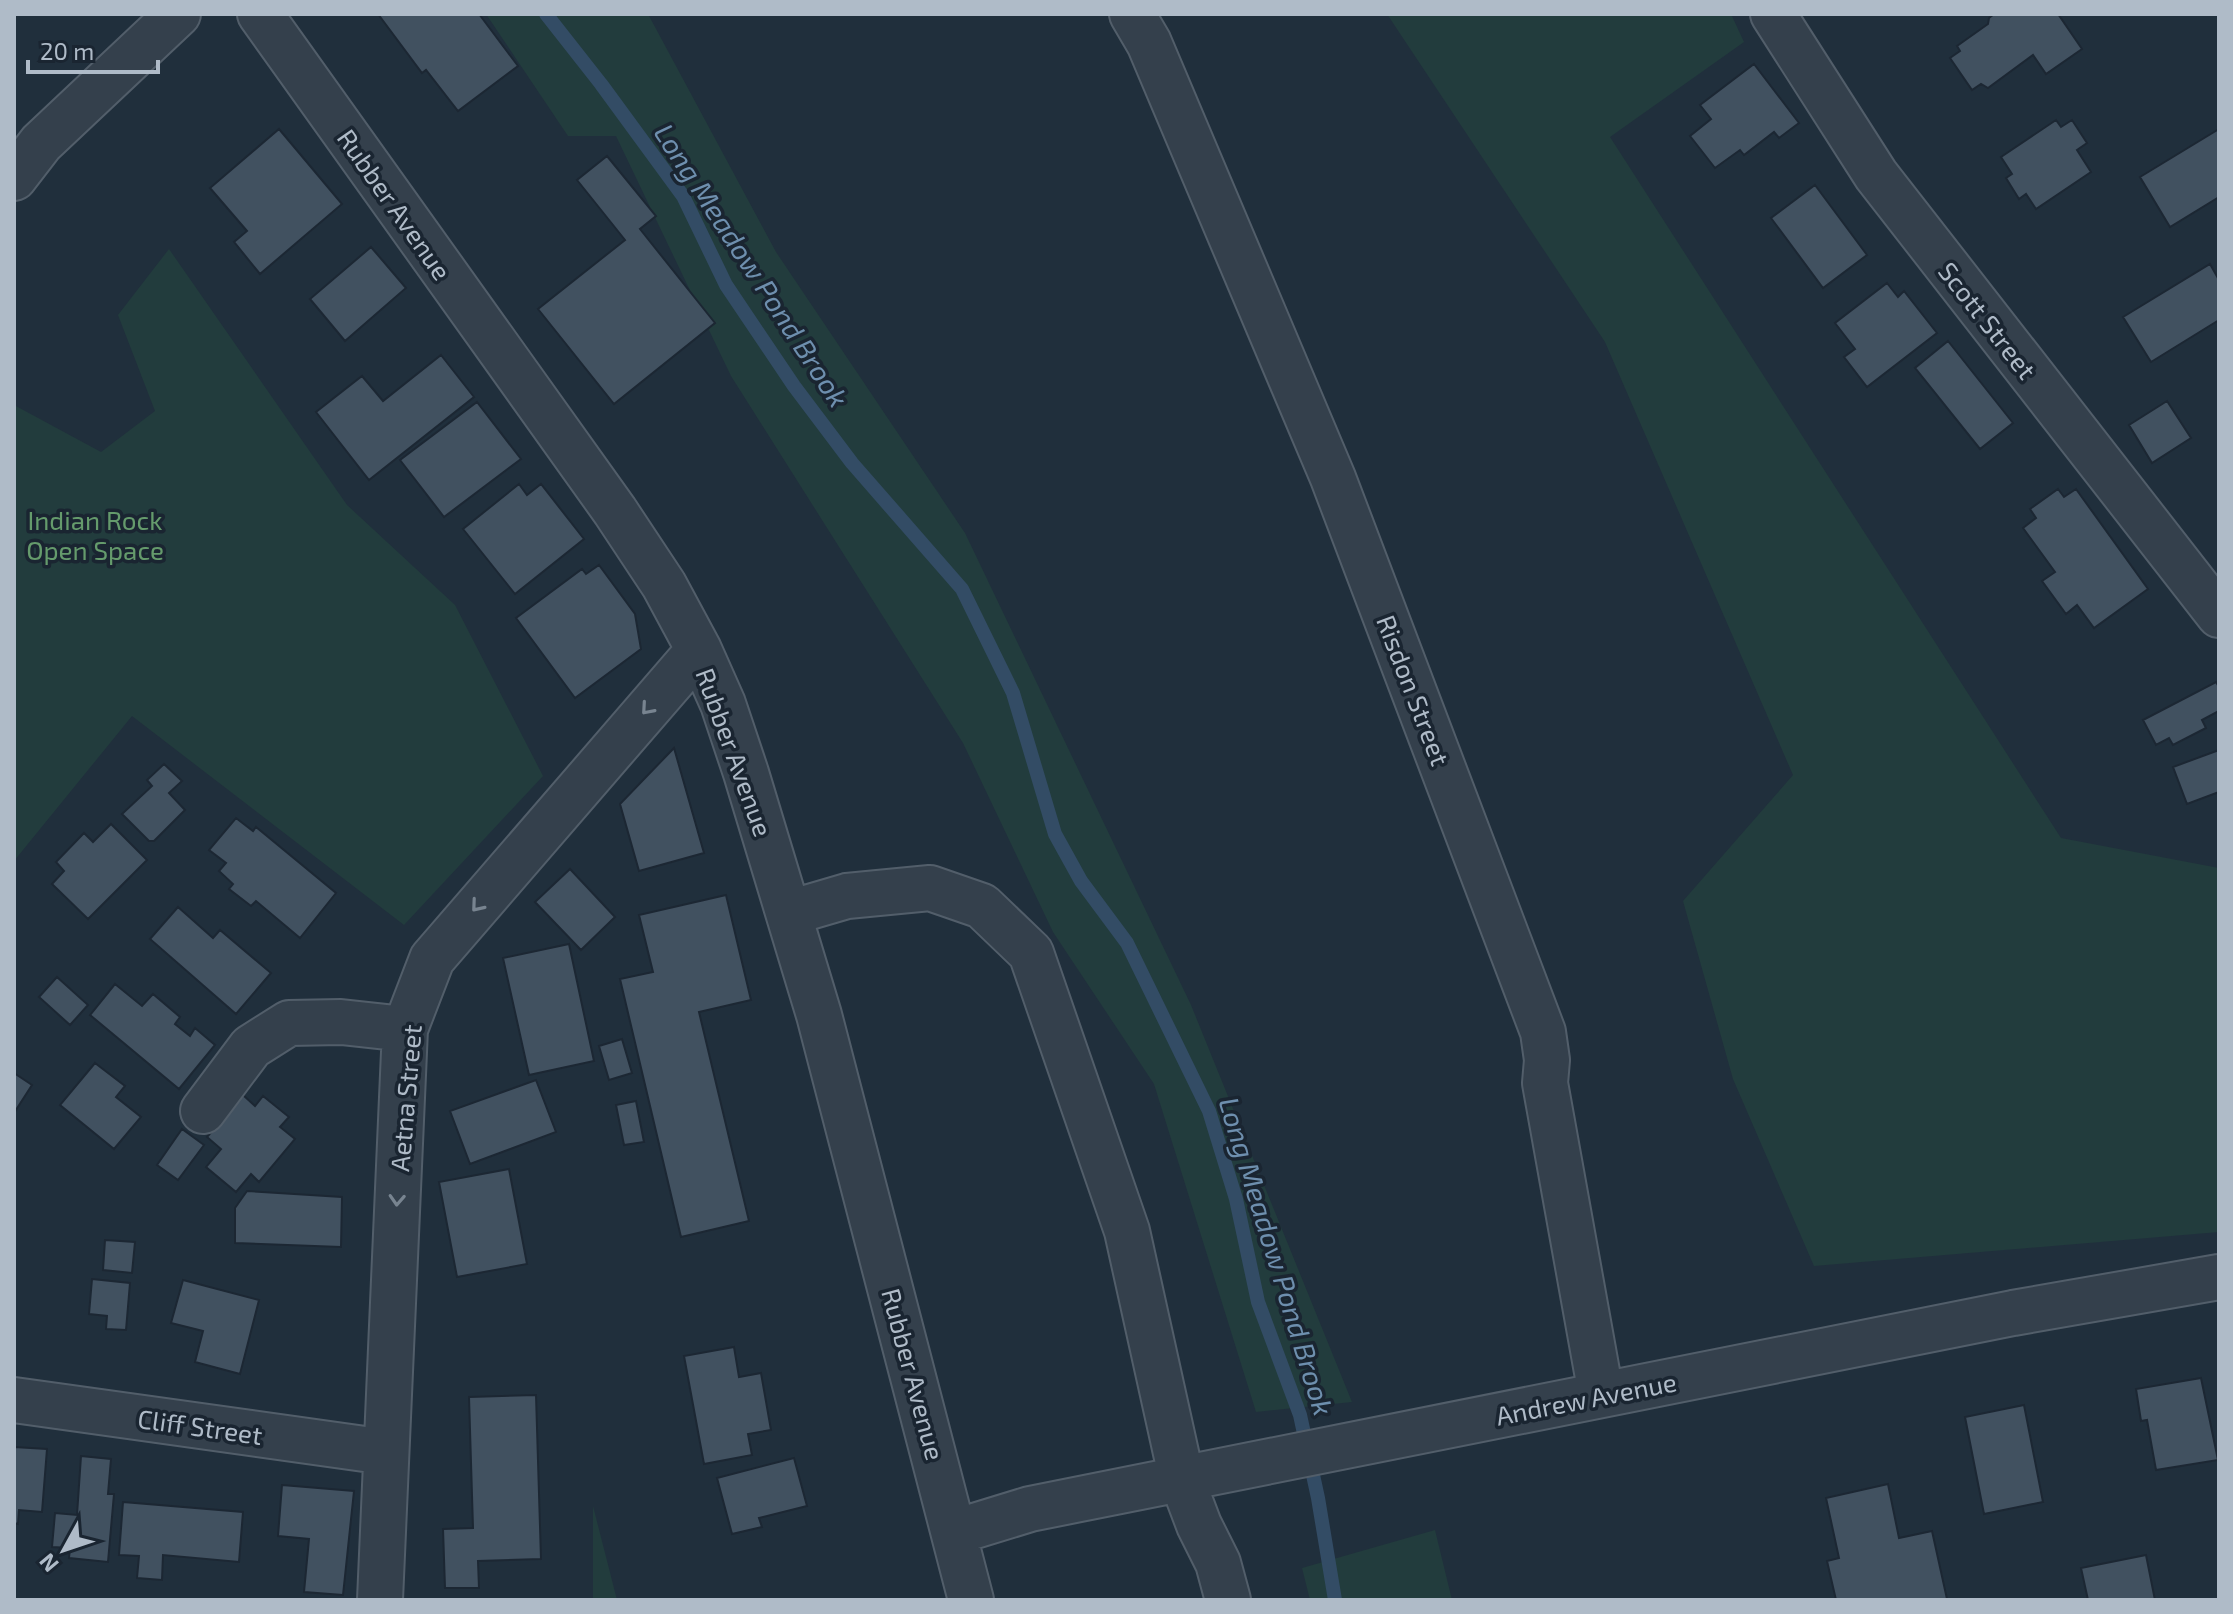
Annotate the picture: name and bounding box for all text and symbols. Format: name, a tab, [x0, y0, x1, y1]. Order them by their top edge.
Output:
scale bar	[28, 24, 158, 74]
text: 20 m	[40, 36, 94, 65]
water label: Long Meadow Pond Brook	[648, 117, 856, 413]
street label: Rubber Avenue	[332, 123, 458, 285]
street label: Scott Street	[1933, 255, 2043, 385]
park label: Indian Rock Open Space	[26, 504, 164, 565]
street label: Risdon Street	[1371, 610, 1457, 770]
street label: Rubber Avenue	[690, 664, 780, 840]
one-way arrow	[642, 699, 657, 714]
one-way arrow	[473, 896, 487, 911]
street label: Aetna Street	[383, 1023, 427, 1173]
water label: Long Meadow Pond Brook	[1212, 1093, 1342, 1419]
one-way arrow	[389, 1194, 406, 1207]
street label: Rubber Avenue	[876, 1285, 952, 1463]
street label: Andrew Avenue	[1493, 1365, 1679, 1431]
street label: Cliff Street	[136, 1402, 264, 1450]
north arrow	[24, 1510, 104, 1590]
text: N	[33, 1549, 63, 1578]

